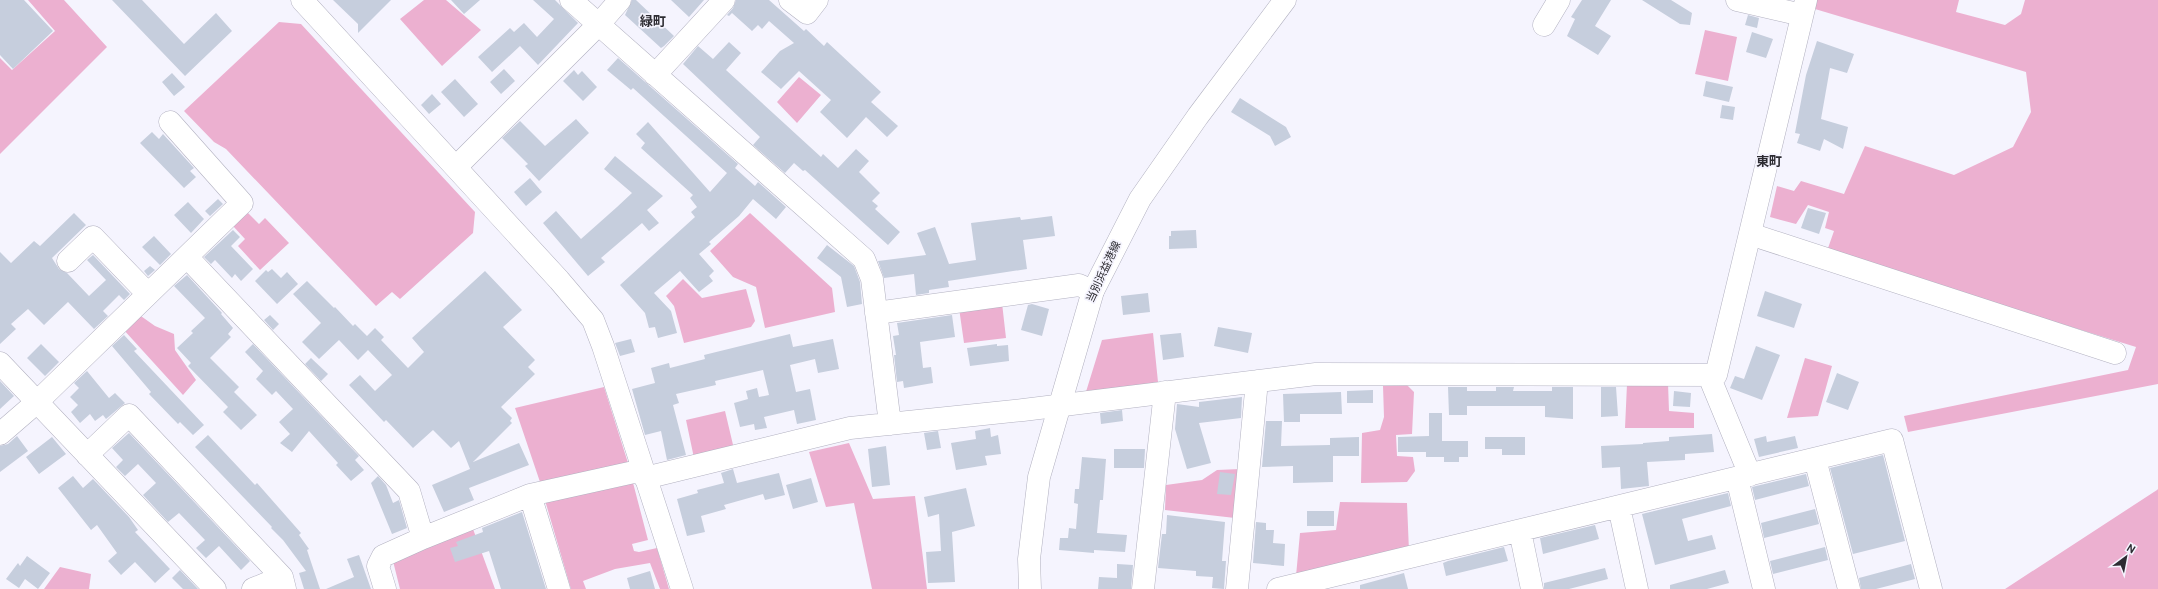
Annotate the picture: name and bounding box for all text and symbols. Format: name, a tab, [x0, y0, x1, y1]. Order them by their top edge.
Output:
district label: 緑町	[639, 14, 666, 31]
district label: 東町	[1756, 155, 1782, 171]
street label: 当別浜益港線	[1084, 239, 1124, 305]
north arrow	[2106, 537, 2146, 577]
text: N	[2124, 541, 2138, 557]

